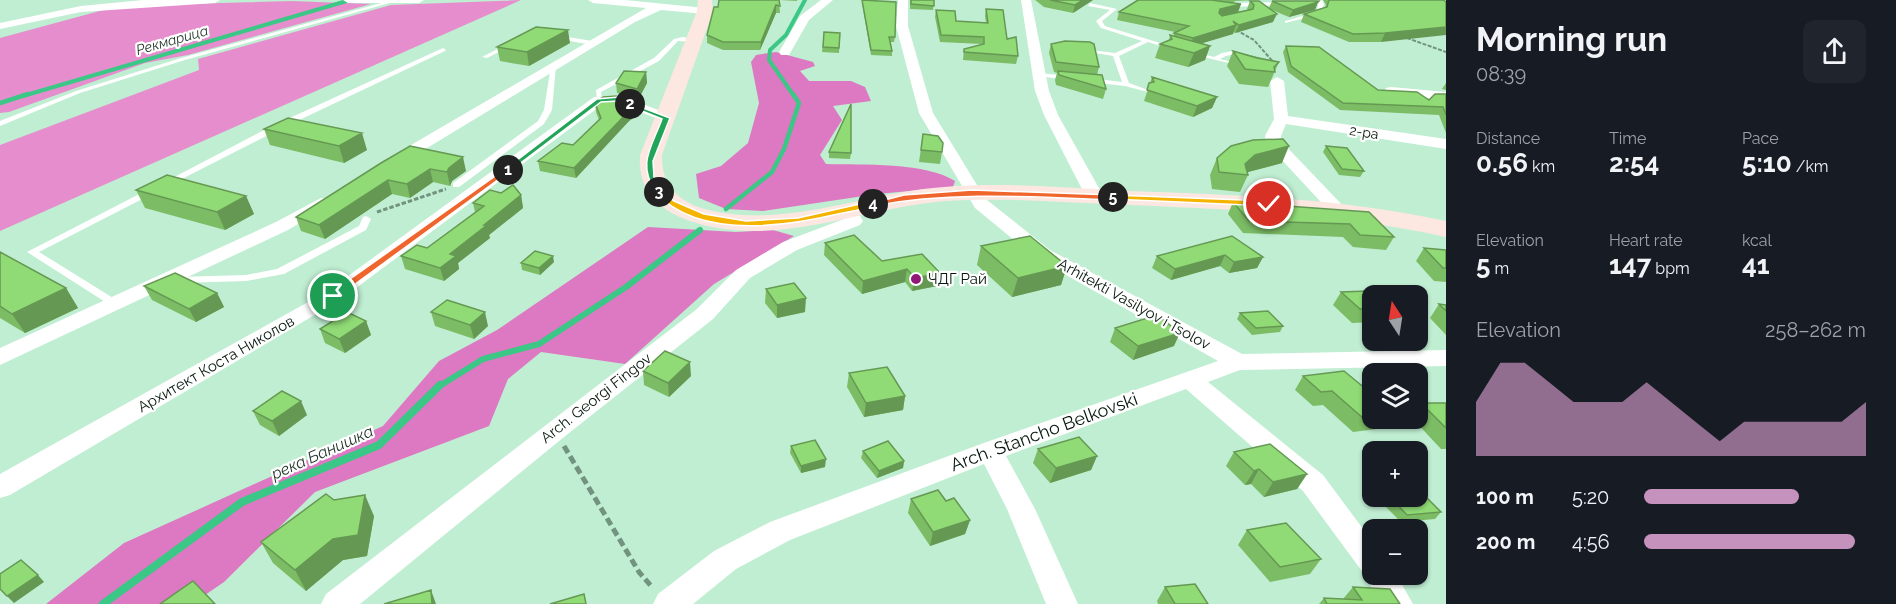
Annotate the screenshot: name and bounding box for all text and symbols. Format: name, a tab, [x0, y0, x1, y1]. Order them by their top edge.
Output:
text: Morning run	[1476, 20, 1667, 59]
button: share	[1803, 20, 1866, 83]
water label: Рекмарица	[134, 22, 210, 58]
text: 08:39	[1476, 62, 1526, 86]
pin: 2	[615, 89, 645, 119]
text: 2	[625, 94, 635, 113]
street label: 2-ра	[1348, 122, 1380, 142]
text: Distance	[1476, 129, 1540, 148]
text: Time	[1609, 129, 1646, 148]
text: Pace	[1742, 129, 1779, 148]
text: 0.56	[1476, 148, 1528, 178]
text: 2:54	[1609, 148, 1659, 178]
text: 5:10	[1742, 148, 1792, 178]
pin: 1	[493, 155, 523, 185]
text: km	[1528, 157, 1555, 176]
text: /km	[1792, 157, 1829, 176]
text: 1	[504, 160, 512, 179]
pin: 3	[644, 177, 674, 207]
pin	[1243, 178, 1294, 229]
text: 3	[655, 182, 663, 201]
pin: 5	[1098, 182, 1128, 212]
text: 5	[1109, 187, 1117, 206]
icon: check	[1252, 187, 1285, 220]
pin: 4	[858, 189, 888, 219]
text: 4	[868, 194, 878, 213]
text: Elevation	[1476, 231, 1544, 250]
text: Heart rate	[1609, 231, 1683, 250]
text: kcal	[1742, 231, 1772, 250]
text: 5	[1476, 250, 1490, 280]
text: 147	[1609, 250, 1651, 280]
text: 41	[1742, 250, 1770, 280]
street label: Arhitekti Vasilyov i Tsolov	[1055, 255, 1213, 353]
text: m	[1490, 259, 1509, 278]
text: bpm	[1651, 259, 1690, 278]
pin	[307, 270, 358, 321]
place label: ЧДГ Рай	[928, 270, 987, 288]
marker: ЧДГ Рай	[909, 272, 923, 286]
icon: arrive	[316, 279, 349, 312]
north arrow	[1362, 285, 1428, 351]
map controls	[1362, 285, 1428, 585]
street label: Архитект Коста Николов	[135, 312, 297, 416]
text: Elevation	[1476, 318, 1561, 342]
text: 258–262 m	[1765, 318, 1866, 342]
street label: Arch. Georgi Fingov	[537, 349, 655, 447]
button: layers	[1362, 363, 1428, 429]
street label: Arch. Stancho Belkovski	[947, 388, 1140, 475]
water label: река Банишка	[267, 421, 377, 484]
button: +	[1362, 441, 1428, 507]
text: 100 m	[1476, 485, 1534, 509]
text: 5:20	[1572, 485, 1609, 509]
button: −	[1362, 519, 1428, 585]
text: 200 m	[1476, 530, 1535, 554]
text: 4:56	[1572, 530, 1610, 554]

